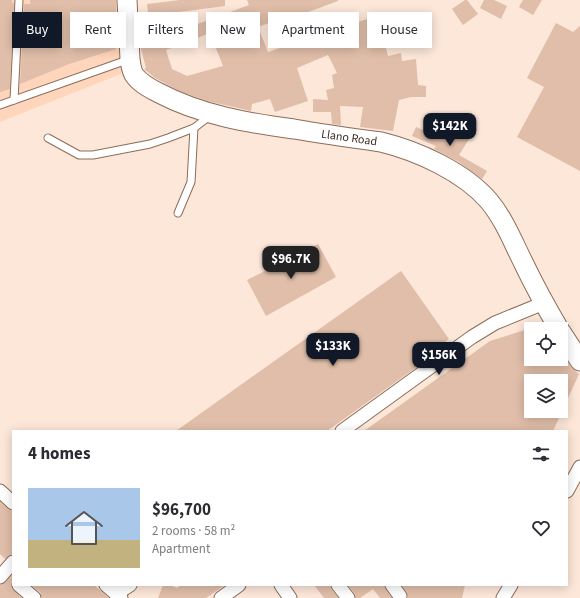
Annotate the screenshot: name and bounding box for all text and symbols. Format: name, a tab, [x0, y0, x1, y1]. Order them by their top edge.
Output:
chip: Buy	[12, 12, 62, 48]
chip: Rent	[70, 12, 126, 48]
chip: Filters	[134, 12, 198, 48]
chip: New	[206, 12, 260, 48]
chip: Apartment	[268, 12, 359, 48]
chip: House	[367, 12, 432, 48]
pin: $142K	[422, 113, 478, 147]
text: $142K	[432, 117, 468, 135]
street label: Llano Road	[320, 126, 378, 150]
pin: $96.7K	[258, 246, 324, 280]
text: $96.7K	[271, 250, 311, 268]
map controls	[524, 322, 568, 418]
button: locate	[524, 322, 568, 366]
pin: $133K	[305, 333, 361, 367]
text: $133K	[315, 337, 351, 355]
pin: $156K	[411, 342, 467, 376]
text: $156K	[421, 346, 457, 364]
button: layers	[524, 374, 568, 418]
text: 4 homes	[28, 442, 90, 466]
icon: filters	[530, 443, 552, 465]
text: $96,700	[152, 498, 211, 522]
icon: home	[60, 504, 108, 552]
icon: heart	[530, 517, 552, 539]
text: 2 rooms · 58 m²	[152, 522, 235, 540]
text: Apartment	[152, 540, 210, 558]

